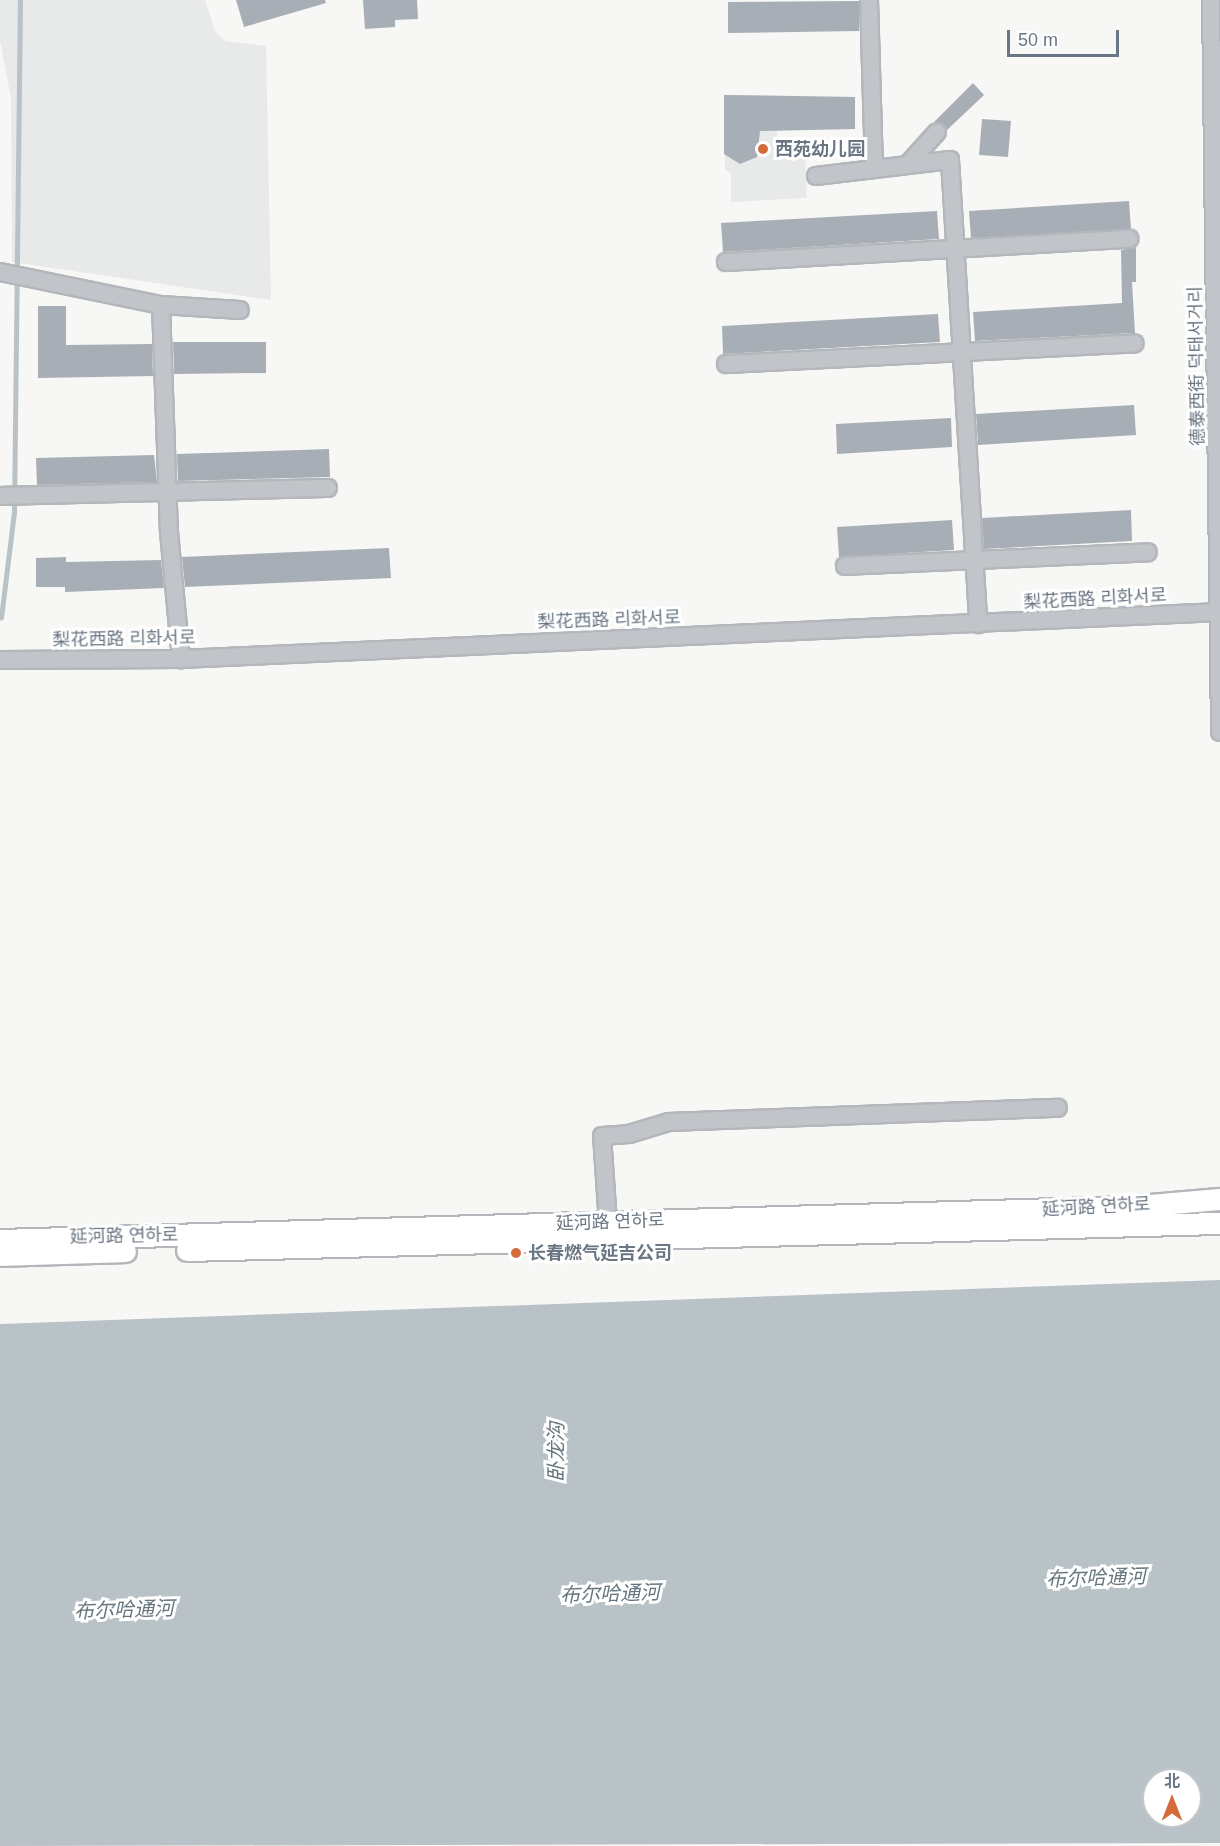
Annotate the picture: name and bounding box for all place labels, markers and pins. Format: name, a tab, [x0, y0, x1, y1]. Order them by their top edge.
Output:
place label: 西苑幼儿园	[775, 138, 865, 160]
marker: 西苑幼儿园	[756, 142, 770, 156]
place label: 长春燃气延吉公司	[528, 1242, 672, 1264]
marker: 长春燃气延吉公司	[509, 1246, 523, 1260]

